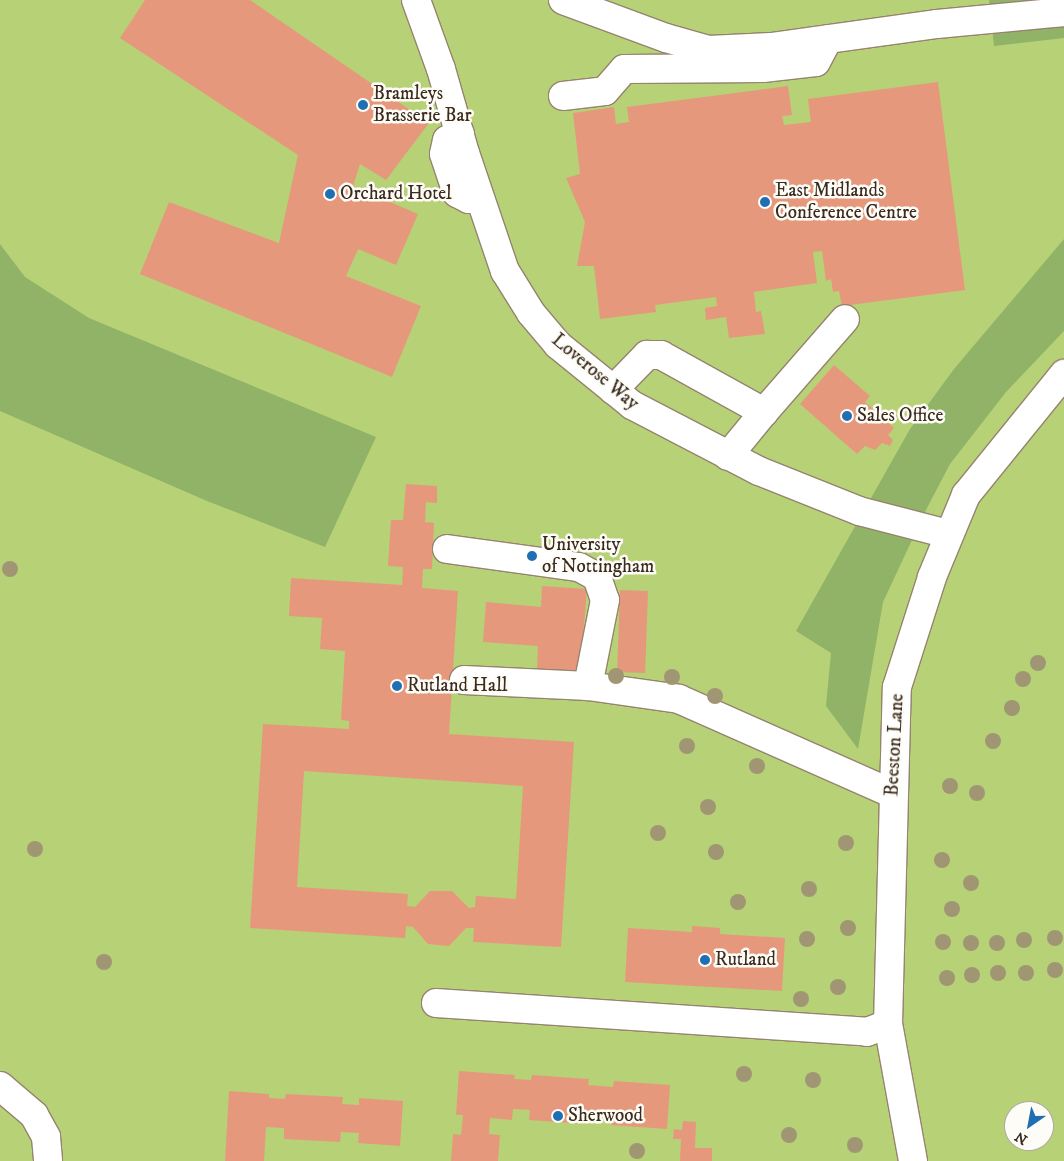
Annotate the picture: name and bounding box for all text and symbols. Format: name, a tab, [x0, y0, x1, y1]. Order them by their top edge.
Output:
place label: Bramleys Brasserie Bar	[373, 83, 472, 127]
marker: Bramleys Brasserie Bar	[357, 99, 369, 111]
place label: East Midlands Conference Centre	[775, 180, 917, 224]
place label: Orchard Hotel	[340, 183, 452, 205]
marker: Orchard Hotel	[324, 188, 336, 200]
marker: East Midlands Conference Centre	[759, 196, 771, 208]
street label: Loverose Way	[547, 329, 643, 415]
place label: Sales Office	[857, 405, 943, 427]
marker: Sales Office	[841, 410, 853, 422]
place label: University of Nottingham	[542, 534, 654, 578]
marker: University of Nottingham	[526, 550, 538, 562]
place label: Rutland Hall	[407, 675, 508, 697]
marker: Rutland Hall	[391, 680, 403, 692]
street label: Beeston Lane	[881, 693, 909, 797]
place label: Rutland	[715, 949, 776, 971]
marker: Rutland	[699, 954, 711, 966]
north arrow	[1004, 1101, 1054, 1151]
place label: Sherwood	[568, 1105, 643, 1127]
marker: Sherwood	[552, 1110, 564, 1122]
text: N	[1012, 1127, 1031, 1148]

